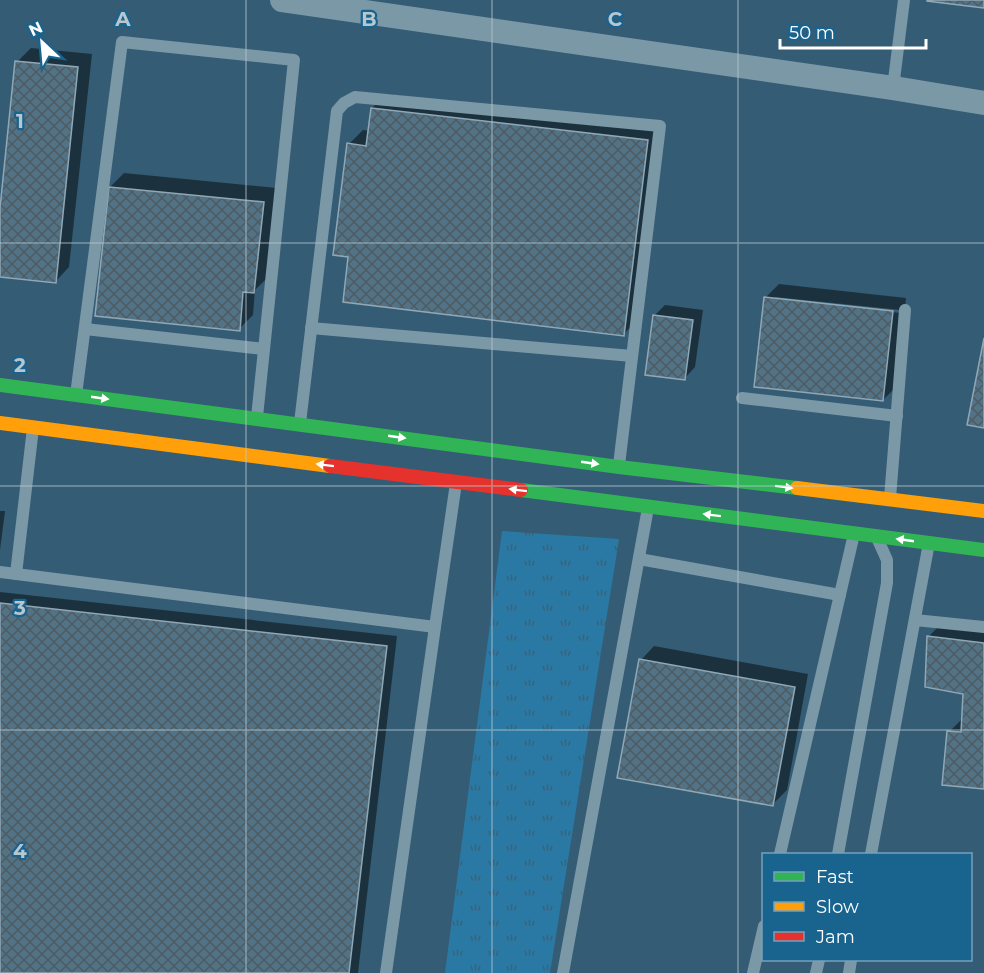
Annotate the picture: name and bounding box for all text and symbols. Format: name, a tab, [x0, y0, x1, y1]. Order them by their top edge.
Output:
text: A	[114, 7, 131, 31]
text: B	[361, 7, 377, 31]
text: C	[608, 7, 623, 31]
north arrow	[12, 12, 72, 72]
scale bar	[780, 12, 926, 50]
text: N	[26, 18, 46, 40]
text: 50 m	[789, 22, 835, 44]
text: 1	[16, 109, 24, 133]
text: 2	[14, 353, 26, 377]
one-way arrow	[90, 393, 109, 402]
one-way arrow	[388, 432, 407, 442]
one-way arrow	[581, 458, 600, 467]
one-way arrow	[315, 460, 334, 470]
one-way arrow	[774, 482, 793, 491]
one-way arrow	[509, 485, 528, 495]
one-way arrow	[702, 510, 721, 520]
one-way arrow	[896, 535, 915, 545]
text: 3	[13, 596, 26, 620]
text: 4	[13, 839, 27, 863]
legend	[762, 853, 972, 961]
text: Fast	[816, 866, 854, 888]
text: Slow	[816, 896, 859, 918]
text: Jam	[815, 926, 855, 948]

